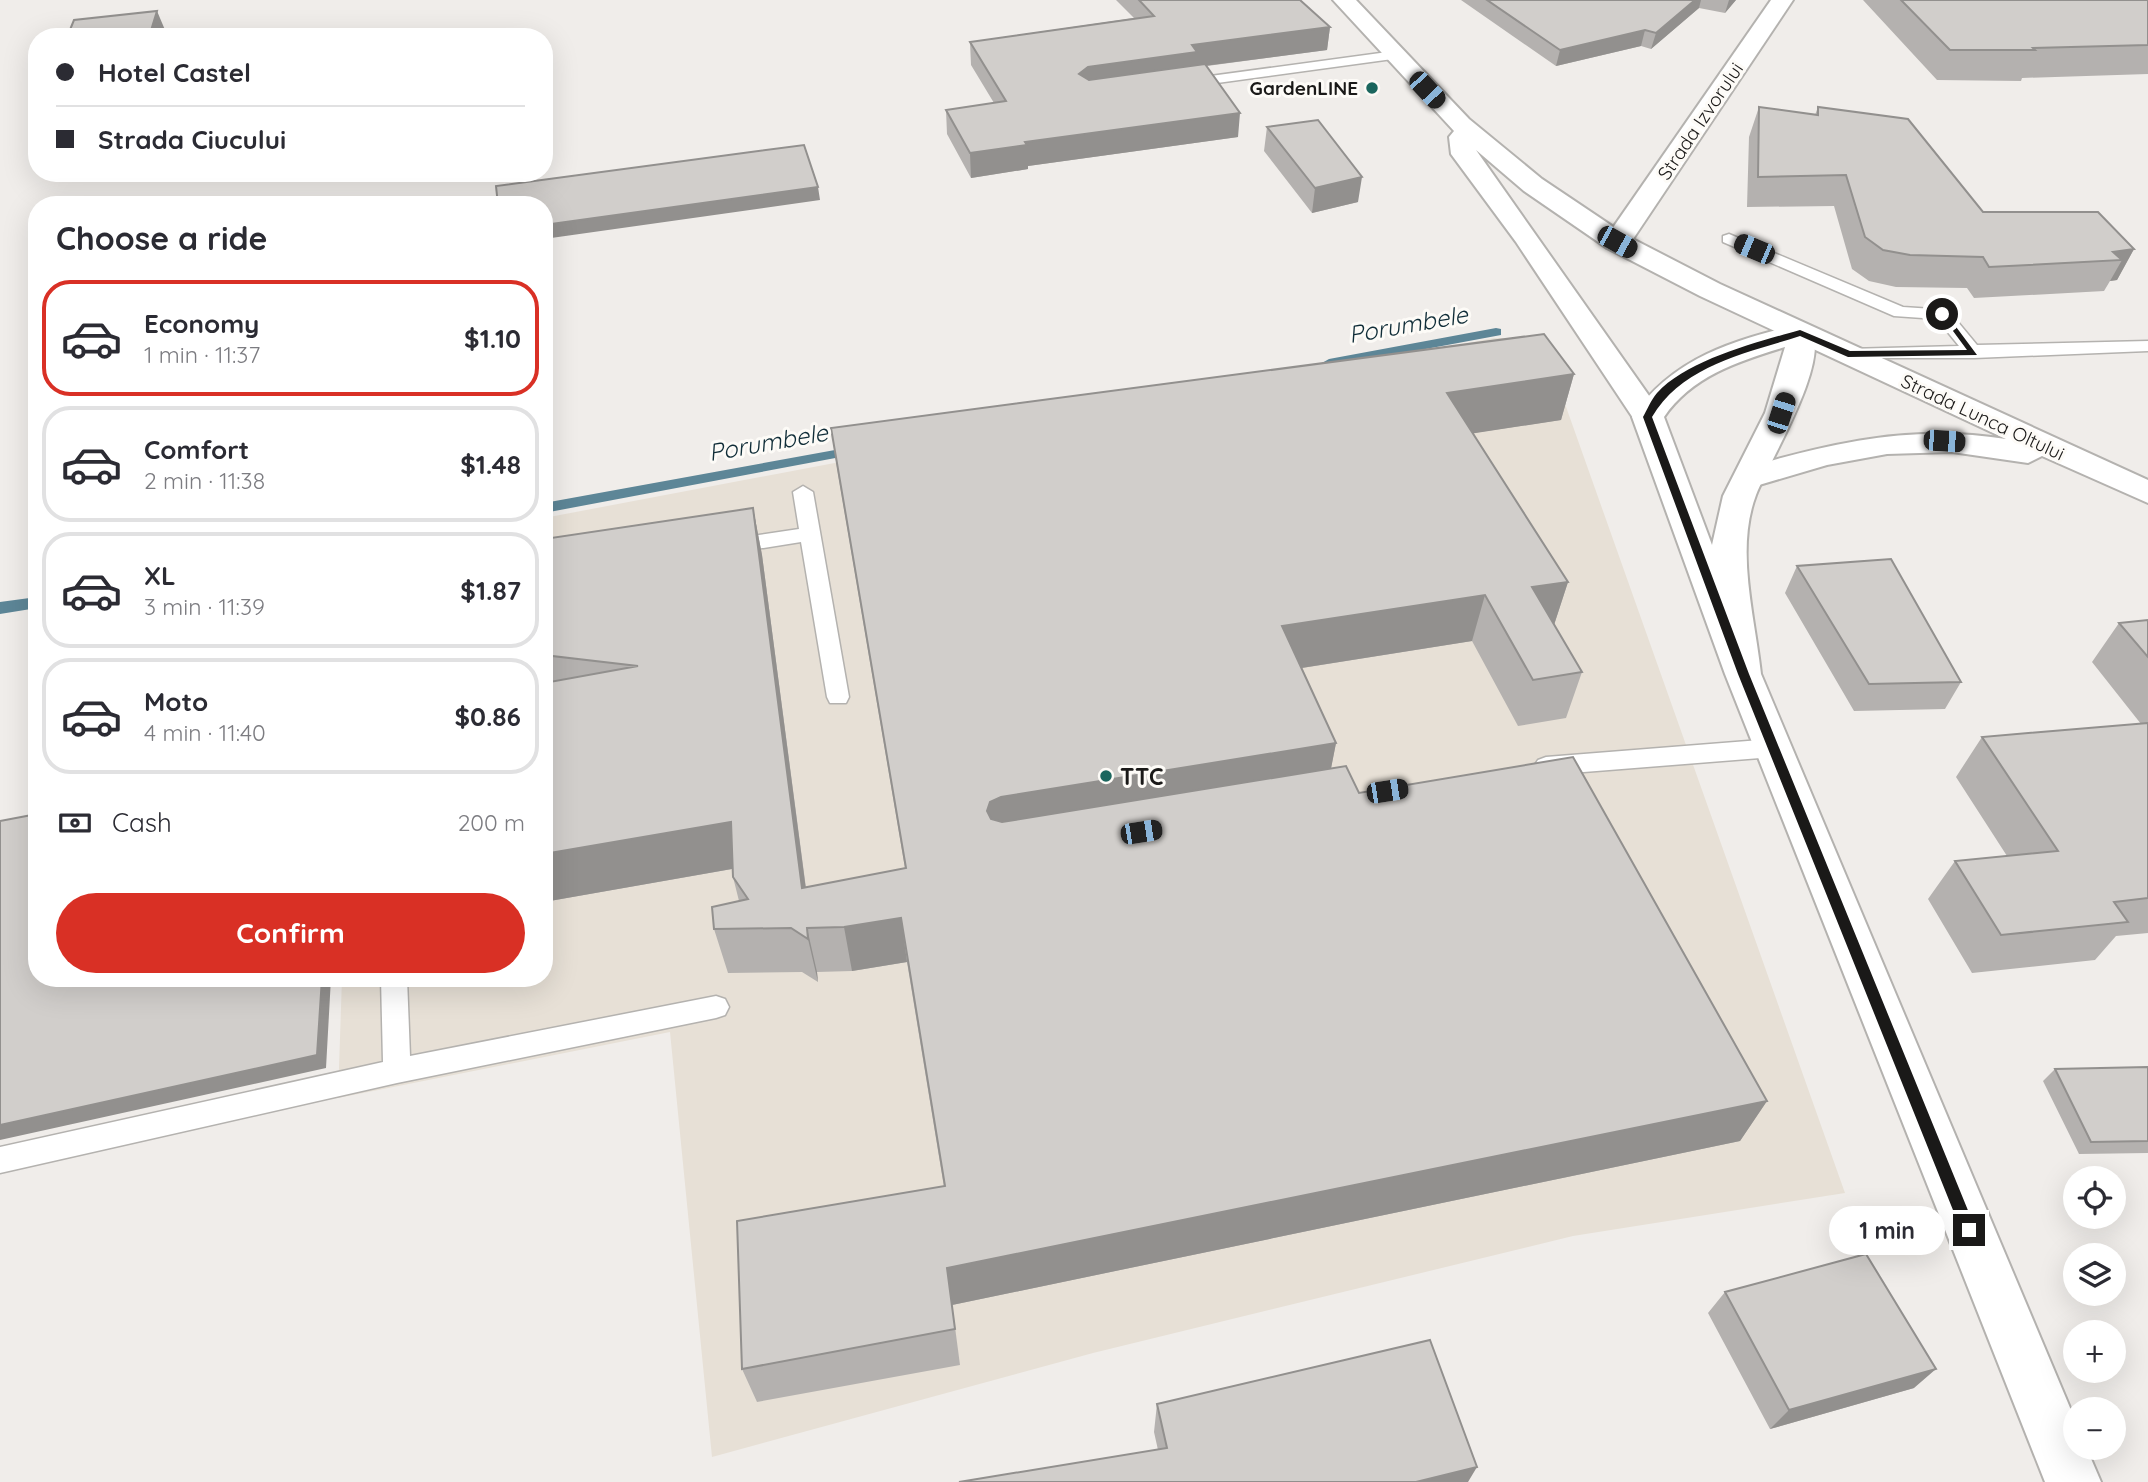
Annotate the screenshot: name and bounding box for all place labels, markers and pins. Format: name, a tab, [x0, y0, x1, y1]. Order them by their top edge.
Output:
place label: GardenLINE	[1250, 76, 1358, 100]
marker: GardenLINE	[1364, 80, 1380, 96]
place label: TTC	[1120, 762, 1163, 791]
marker: TTC	[1098, 768, 1114, 784]

